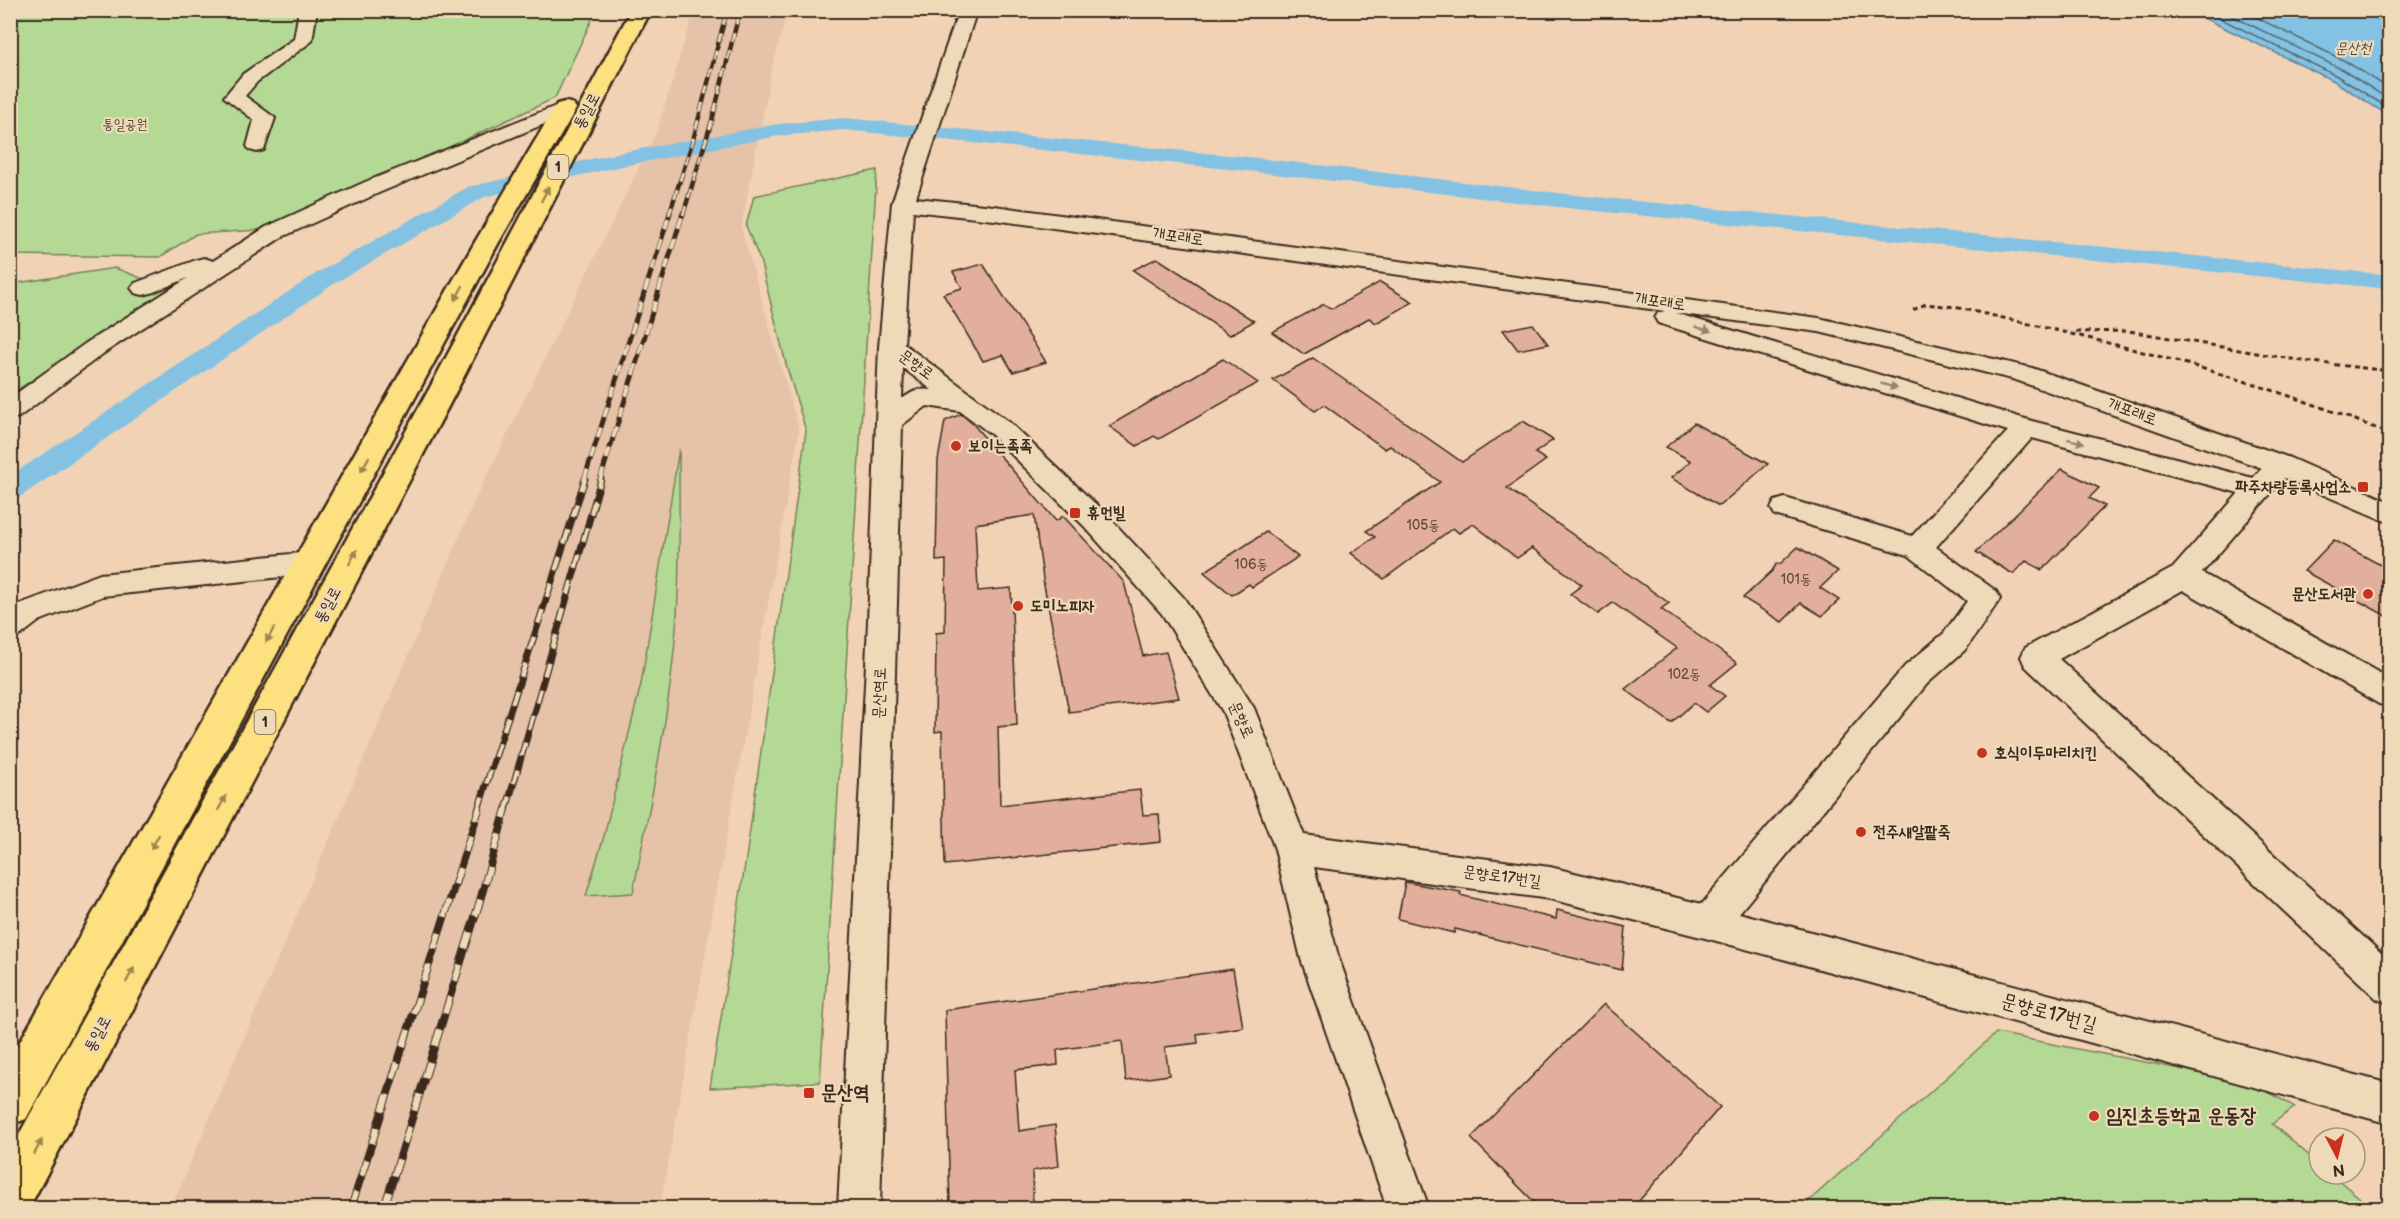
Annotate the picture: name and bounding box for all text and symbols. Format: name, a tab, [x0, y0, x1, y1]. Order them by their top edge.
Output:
water label: 문산천	[2335, 39, 2373, 58]
street label: 통일로	[570, 89, 604, 133]
park label: 통일공원	[102, 116, 148, 133]
road number: 1	[548, 155, 568, 179]
one-way arrow	[540, 185, 549, 202]
street label: 개포래로	[1151, 224, 1205, 250]
one-way arrow	[454, 285, 464, 302]
street label: 개포래로	[1633, 289, 1687, 315]
one-way arrow	[1694, 325, 1712, 334]
street label: 문향로	[895, 346, 937, 384]
one-way arrow	[1880, 382, 1898, 391]
street label: 개포래로	[2105, 394, 2159, 430]
one-way arrow	[2067, 436, 2085, 446]
place label: 보이는족족	[968, 437, 1033, 456]
marker: 보이는족족	[949, 439, 963, 453]
one-way arrow	[360, 456, 370, 473]
place label: 파주차량등록사업소	[2235, 478, 2351, 497]
marker: 파주차량등록사업소	[2356, 480, 2370, 494]
place label: 휴먼빌	[1087, 504, 1126, 523]
marker: 휴먼빌	[1068, 506, 1082, 520]
house number: 105동	[1407, 517, 1439, 534]
one-way arrow	[348, 548, 358, 565]
house number: 106동	[1234, 556, 1268, 573]
house number: 101동	[1781, 571, 1811, 588]
street label: 통일로	[311, 583, 345, 627]
place label: 문산도서관	[2292, 585, 2356, 604]
marker: 문산도서관	[2361, 587, 2375, 601]
place label: 도미노피자	[1030, 597, 1095, 616]
marker: 도미노피자	[1011, 599, 1025, 613]
one-way arrow	[265, 627, 275, 644]
house number: 102동	[1667, 666, 1701, 683]
street label: 문산역로	[870, 667, 890, 719]
street label: 문향로	[1224, 698, 1258, 742]
road number: 1	[254, 710, 276, 734]
place label: 호식이두마리치킨	[1994, 744, 2097, 763]
marker: 호식이두마리치킨	[1975, 746, 1989, 760]
one-way arrow	[217, 794, 227, 811]
place label: 전주새알팥죽	[1873, 823, 1950, 842]
marker: 전주새알팥죽	[1854, 825, 1868, 839]
one-way arrow	[150, 834, 160, 851]
street label: 문향로17번길	[1462, 862, 1542, 892]
one-way arrow	[125, 966, 135, 983]
street label: 문향로17번길	[1999, 989, 2099, 1037]
street label: 통일로	[81, 1012, 115, 1056]
place label: 문산역	[821, 1081, 869, 1105]
marker: 문산역	[802, 1086, 816, 1100]
place label: 임진초등학교 운동장	[2106, 1104, 2256, 1128]
marker: 임진초등학교 운동장	[2087, 1109, 2101, 1123]
north arrow	[2307, 1126, 2367, 1186]
one-way arrow	[33, 1138, 43, 1155]
text: N	[2332, 1159, 2346, 1180]

